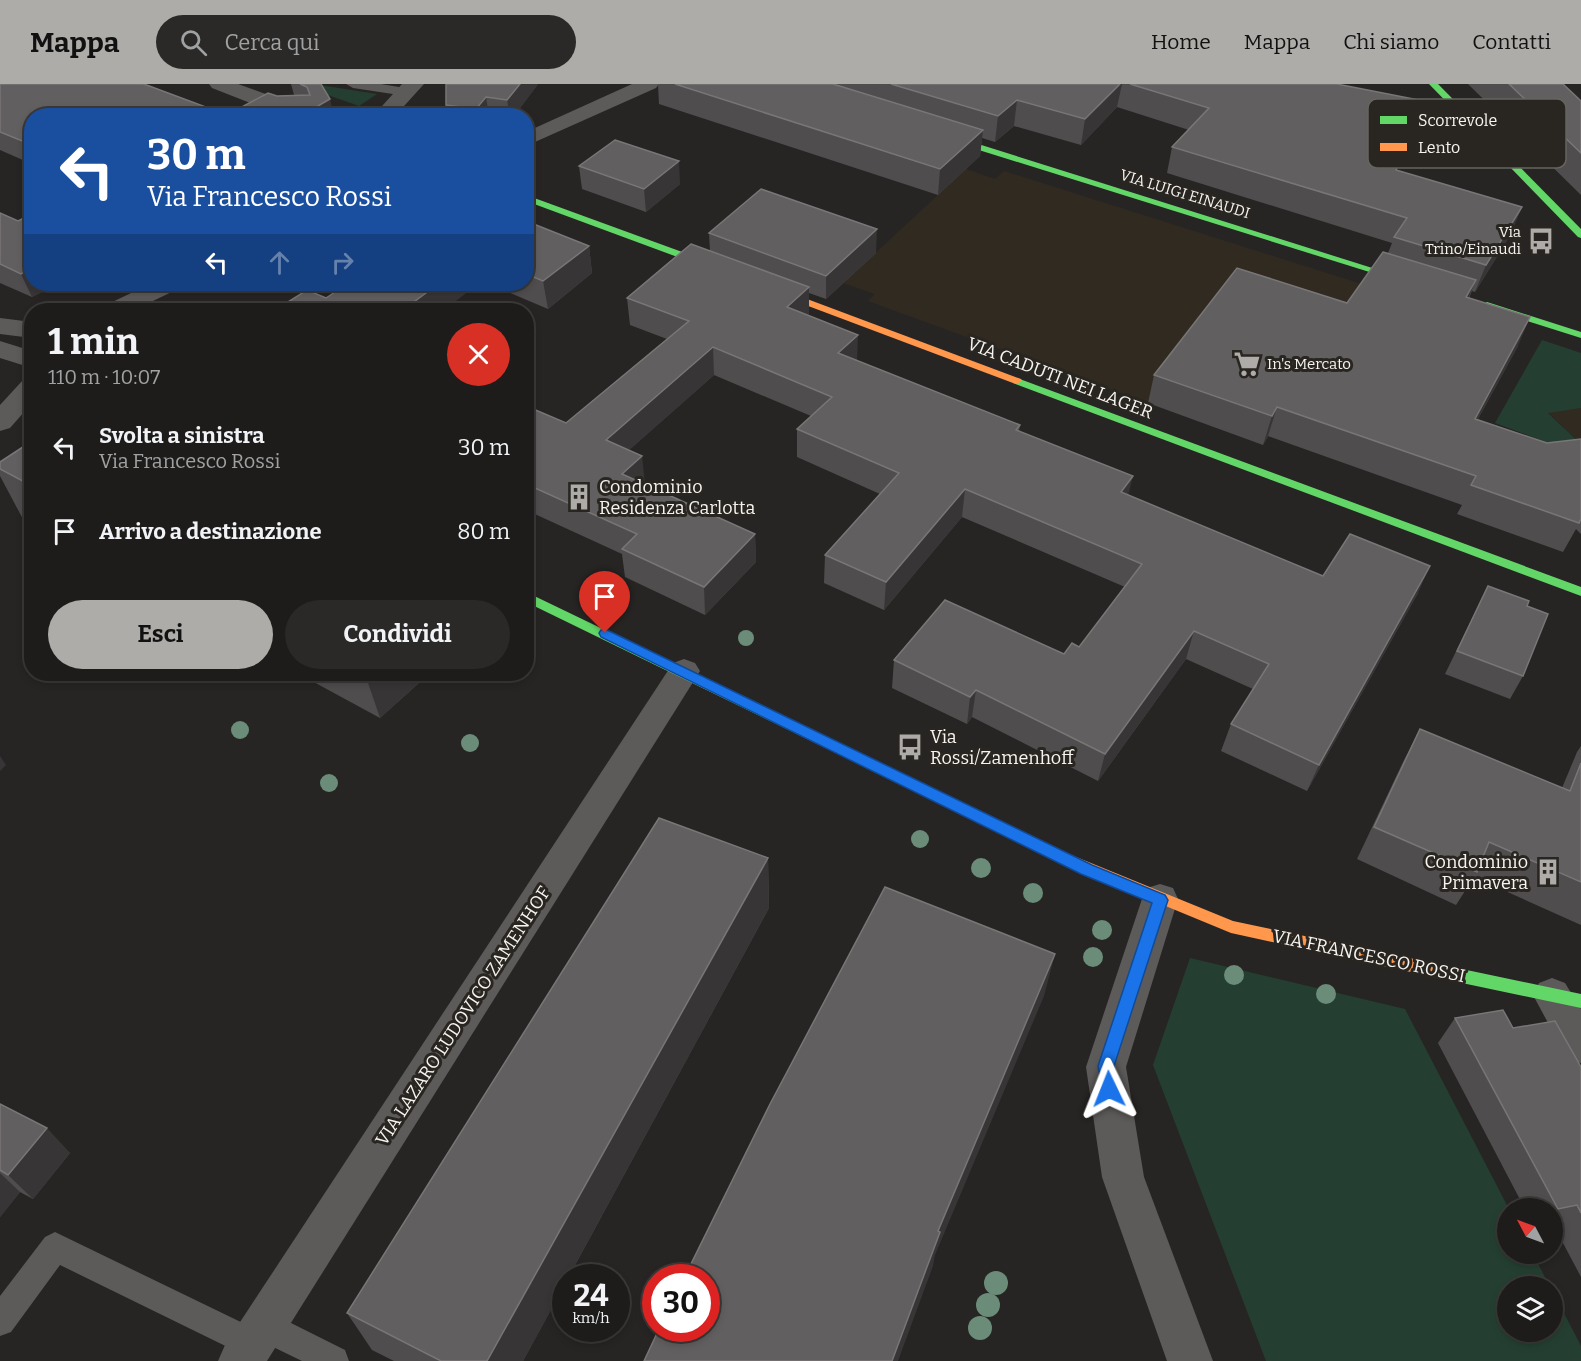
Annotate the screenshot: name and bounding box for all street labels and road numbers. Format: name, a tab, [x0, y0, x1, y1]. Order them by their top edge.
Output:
street label: VIA LUIGI EINAUDI	[1118, 166, 1252, 222]
street label: VIA CADUTI NEI LAGER	[964, 332, 1156, 424]
street label: VIA LAZARO LUDOVICO ZAMENHOF	[371, 882, 555, 1150]
street label: VIA FRANCESCO ROSSI	[1271, 925, 1467, 987]

